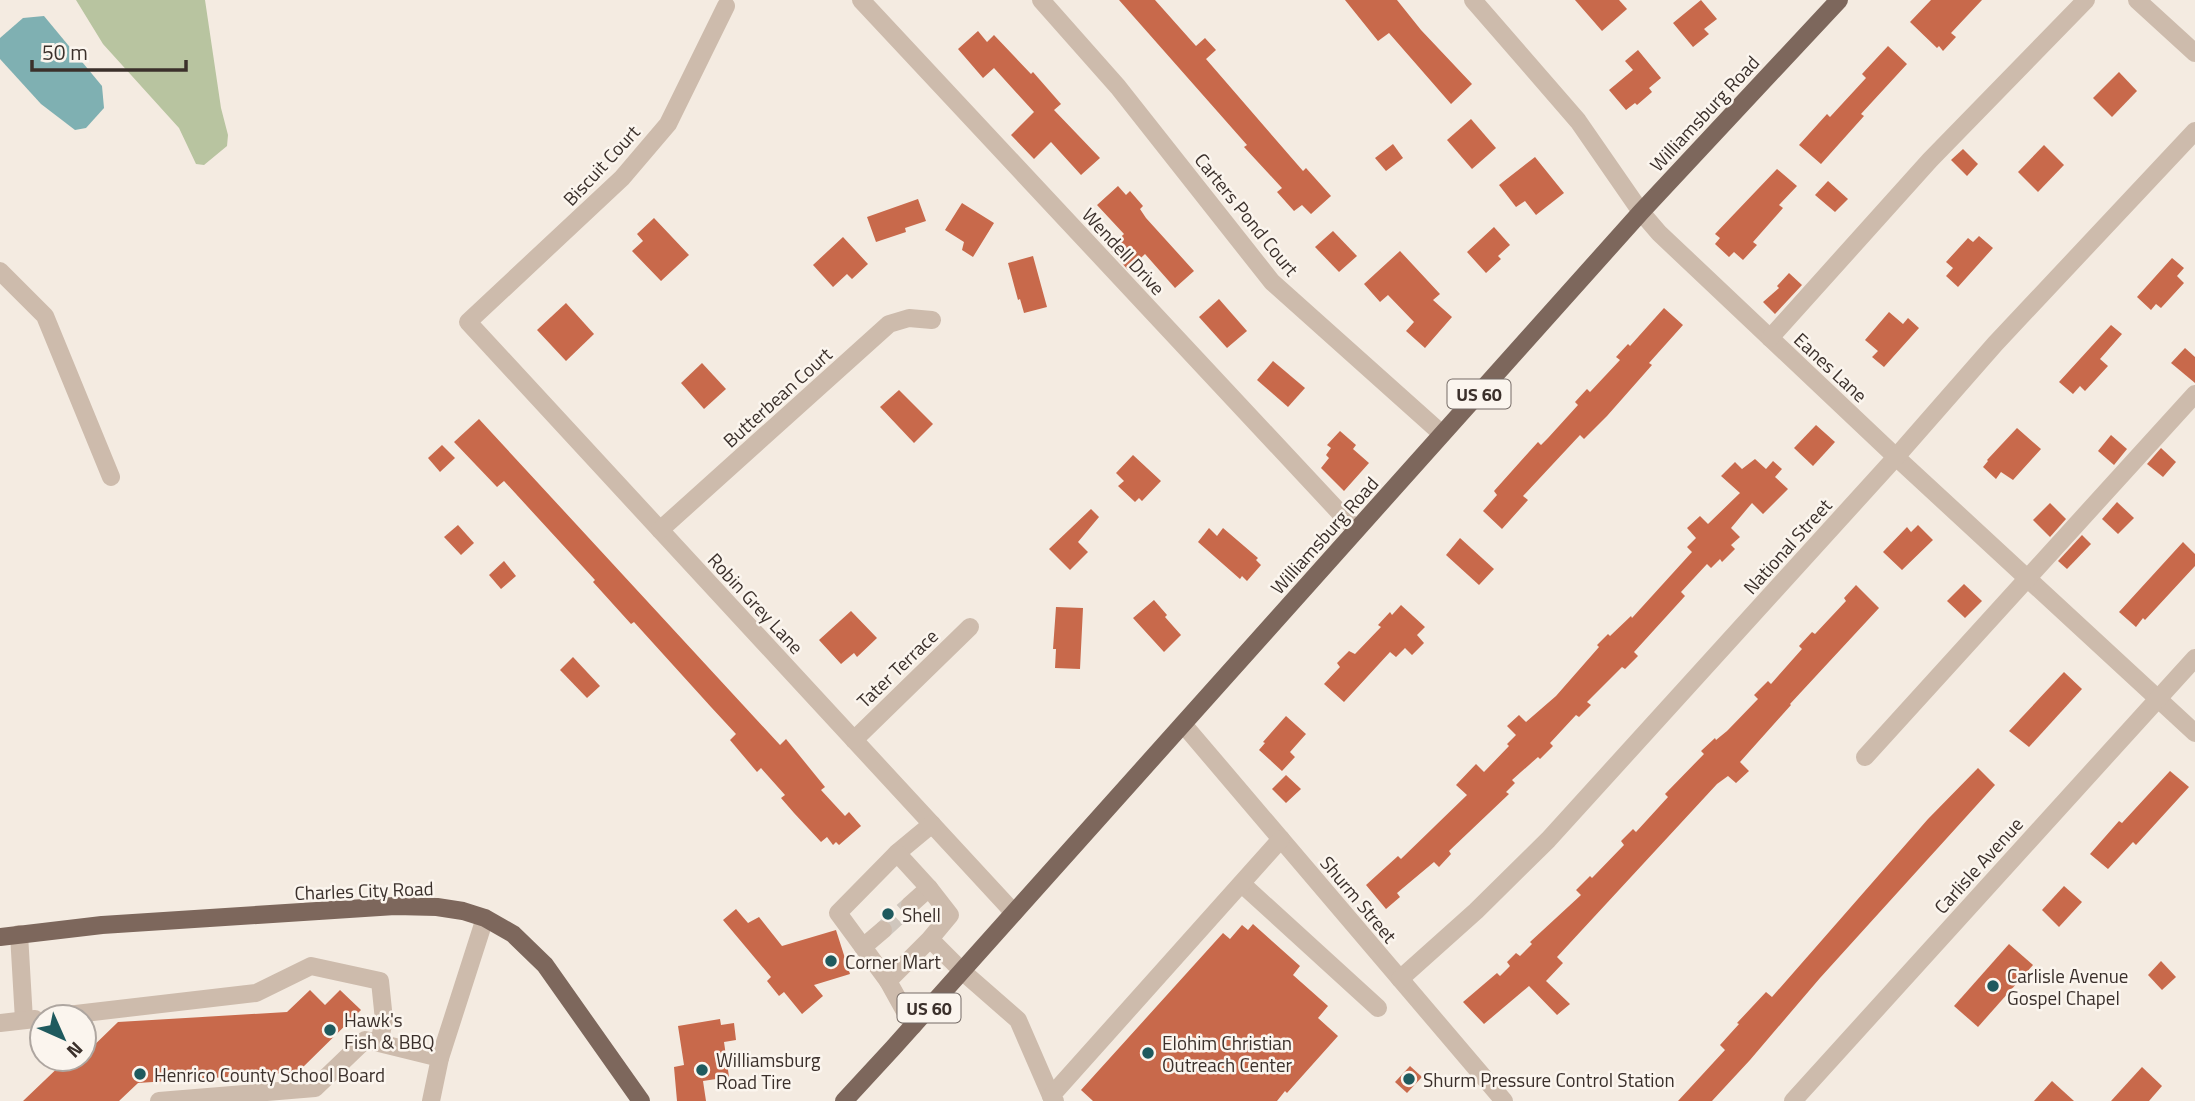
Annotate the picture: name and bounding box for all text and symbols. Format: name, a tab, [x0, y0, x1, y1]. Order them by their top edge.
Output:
scale bar	[32, 28, 186, 72]
text: 50 m	[42, 36, 88, 68]
street label: Williamsburg Road	[1642, 48, 1766, 178]
street label: Biscuit Court	[556, 118, 646, 212]
street label: Carters Pond Court	[1188, 146, 1306, 282]
street label: Wendell Drive	[1076, 201, 1172, 301]
street label: Eanes Lane	[1788, 325, 1874, 409]
street label: Butterbean Court	[716, 340, 838, 454]
road number: US 60	[1448, 380, 1510, 408]
street label: Williamsburg Road	[1263, 470, 1385, 600]
street label: National Street	[1736, 491, 1838, 600]
street label: Robin Grey Lane	[701, 546, 811, 660]
street label: Tater Terrace	[850, 622, 944, 714]
street label: Carlisle Avenue	[1927, 810, 2029, 920]
street label: Shurm Street	[1314, 849, 1404, 949]
street label: Charles City Road	[294, 873, 434, 907]
place label: Shell	[902, 900, 941, 929]
marker: Shell	[880, 906, 896, 922]
place label: Corner Mart	[845, 947, 941, 976]
marker: Corner Mart	[823, 953, 839, 969]
place label: Carlisle Avenue Gospel Chapel	[2007, 961, 2128, 1012]
marker: Carlisle Avenue Gospel Chapel	[1985, 978, 2001, 994]
road number: US 60	[898, 993, 960, 1023]
north arrow	[28, 1003, 98, 1073]
place label: Hawk's Fish & BBQ	[344, 1005, 435, 1056]
marker: Hawk's Fish & BBQ	[322, 1022, 338, 1038]
place label: Elohim Christian Outreach Center	[1162, 1028, 1293, 1079]
text: N	[60, 1035, 90, 1065]
place label: Williamsburg Road Tire	[716, 1045, 821, 1096]
marker: Elohim Christian Outreach Center	[1140, 1045, 1156, 1061]
place label: Henrico County School Board	[154, 1060, 385, 1089]
marker: Williamsburg Road Tire	[694, 1062, 710, 1078]
place label: Shurm Pressure Control Station	[1423, 1065, 1675, 1094]
marker: Henrico County School Board	[132, 1066, 148, 1082]
marker: Shurm Pressure Control Station	[1401, 1071, 1417, 1087]

